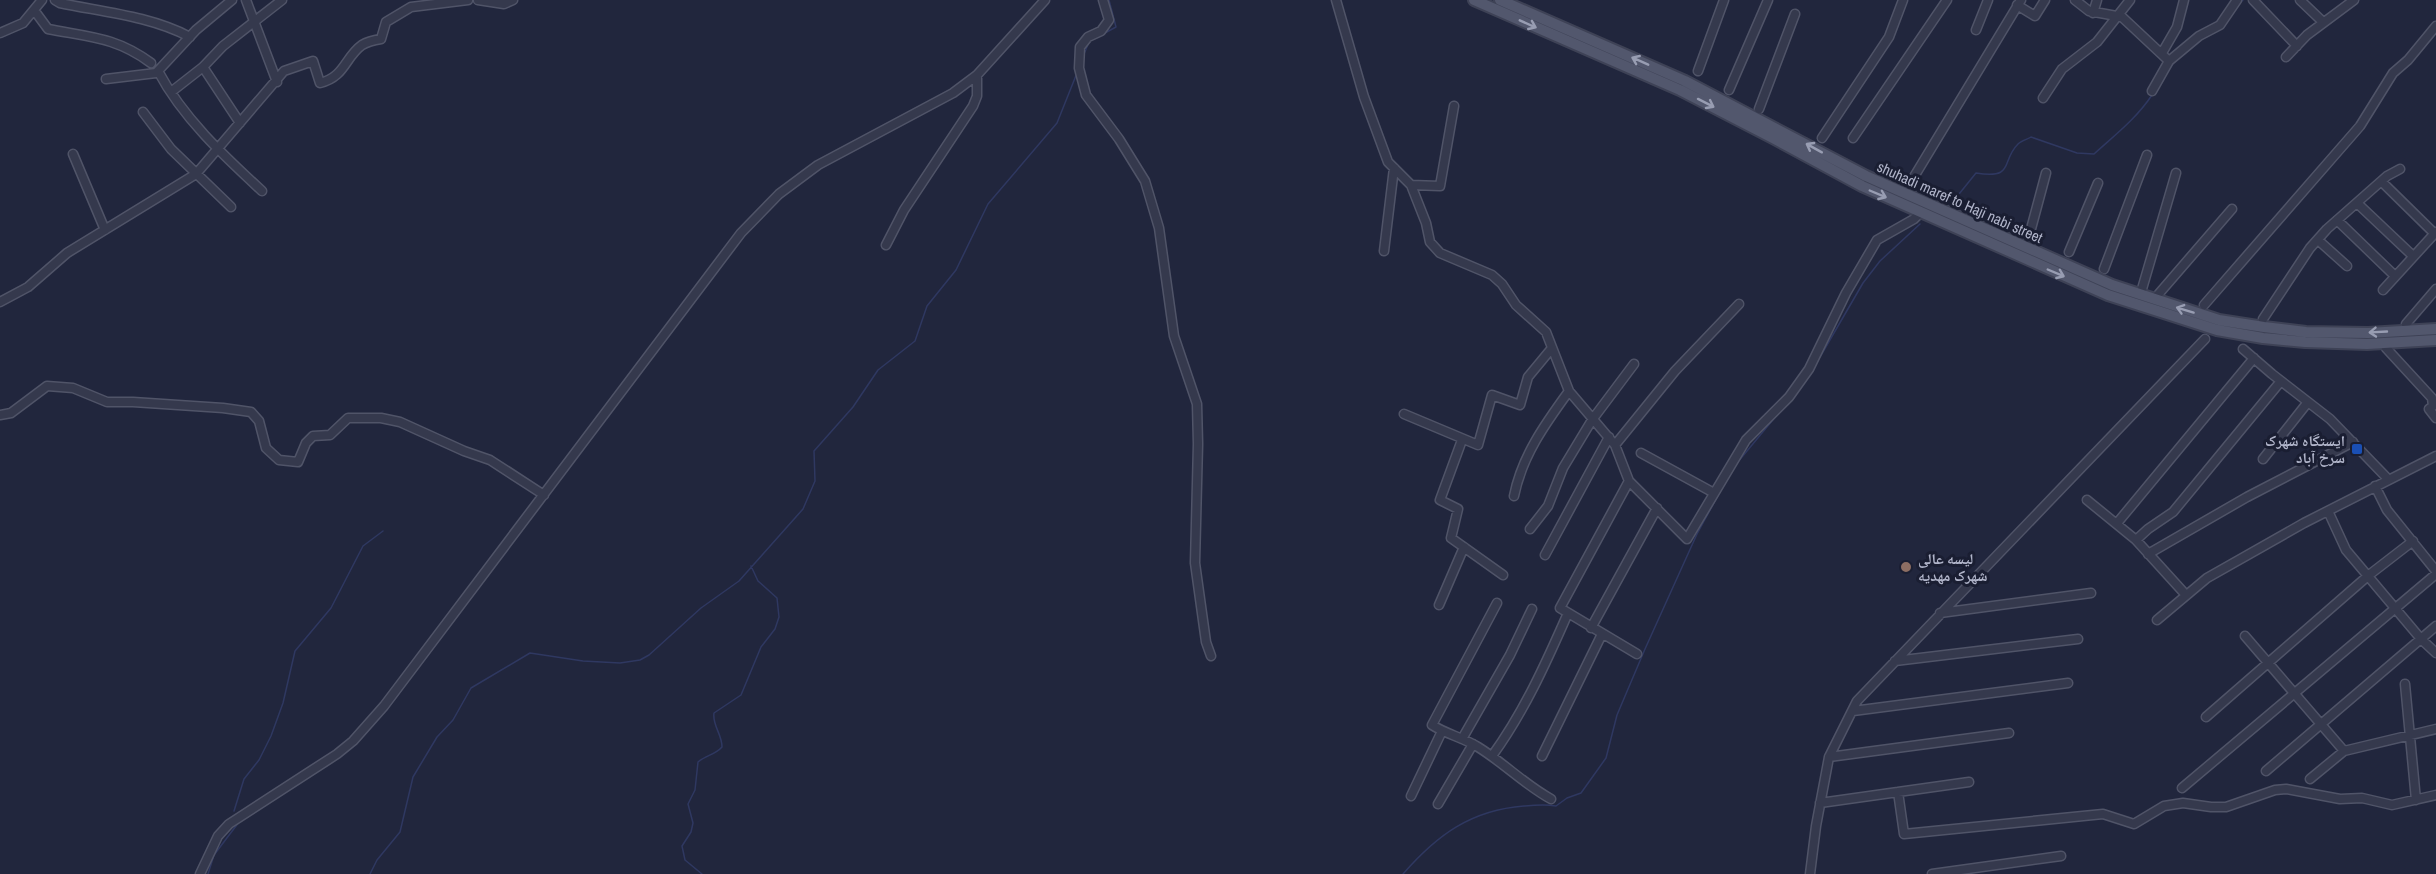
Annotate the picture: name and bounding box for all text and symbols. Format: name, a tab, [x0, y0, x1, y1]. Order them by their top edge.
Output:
one-way arrow	[1518, 18, 1536, 30]
one-way arrow	[1631, 55, 1649, 66]
one-way arrow	[1696, 98, 1714, 109]
one-way arrow	[1806, 142, 1823, 154]
street label: shuhadi maref to Haji nabi street	[1874, 156, 2047, 248]
one-way arrow	[1869, 188, 1887, 200]
one-way arrow	[2046, 268, 2065, 279]
one-way arrow	[2176, 304, 2195, 315]
one-way arrow	[2368, 327, 2388, 338]
place label: ایستگاه شهرک سرخ آباد	[2265, 430, 2345, 468]
marker: ایستگاه شهرک سرخ آباد	[2350, 442, 2364, 456]
place label: لیسه عالی شهرک مهدیه	[1918, 548, 1987, 586]
marker: لیسه عالی شهرک مهدیه	[1899, 560, 1913, 574]

